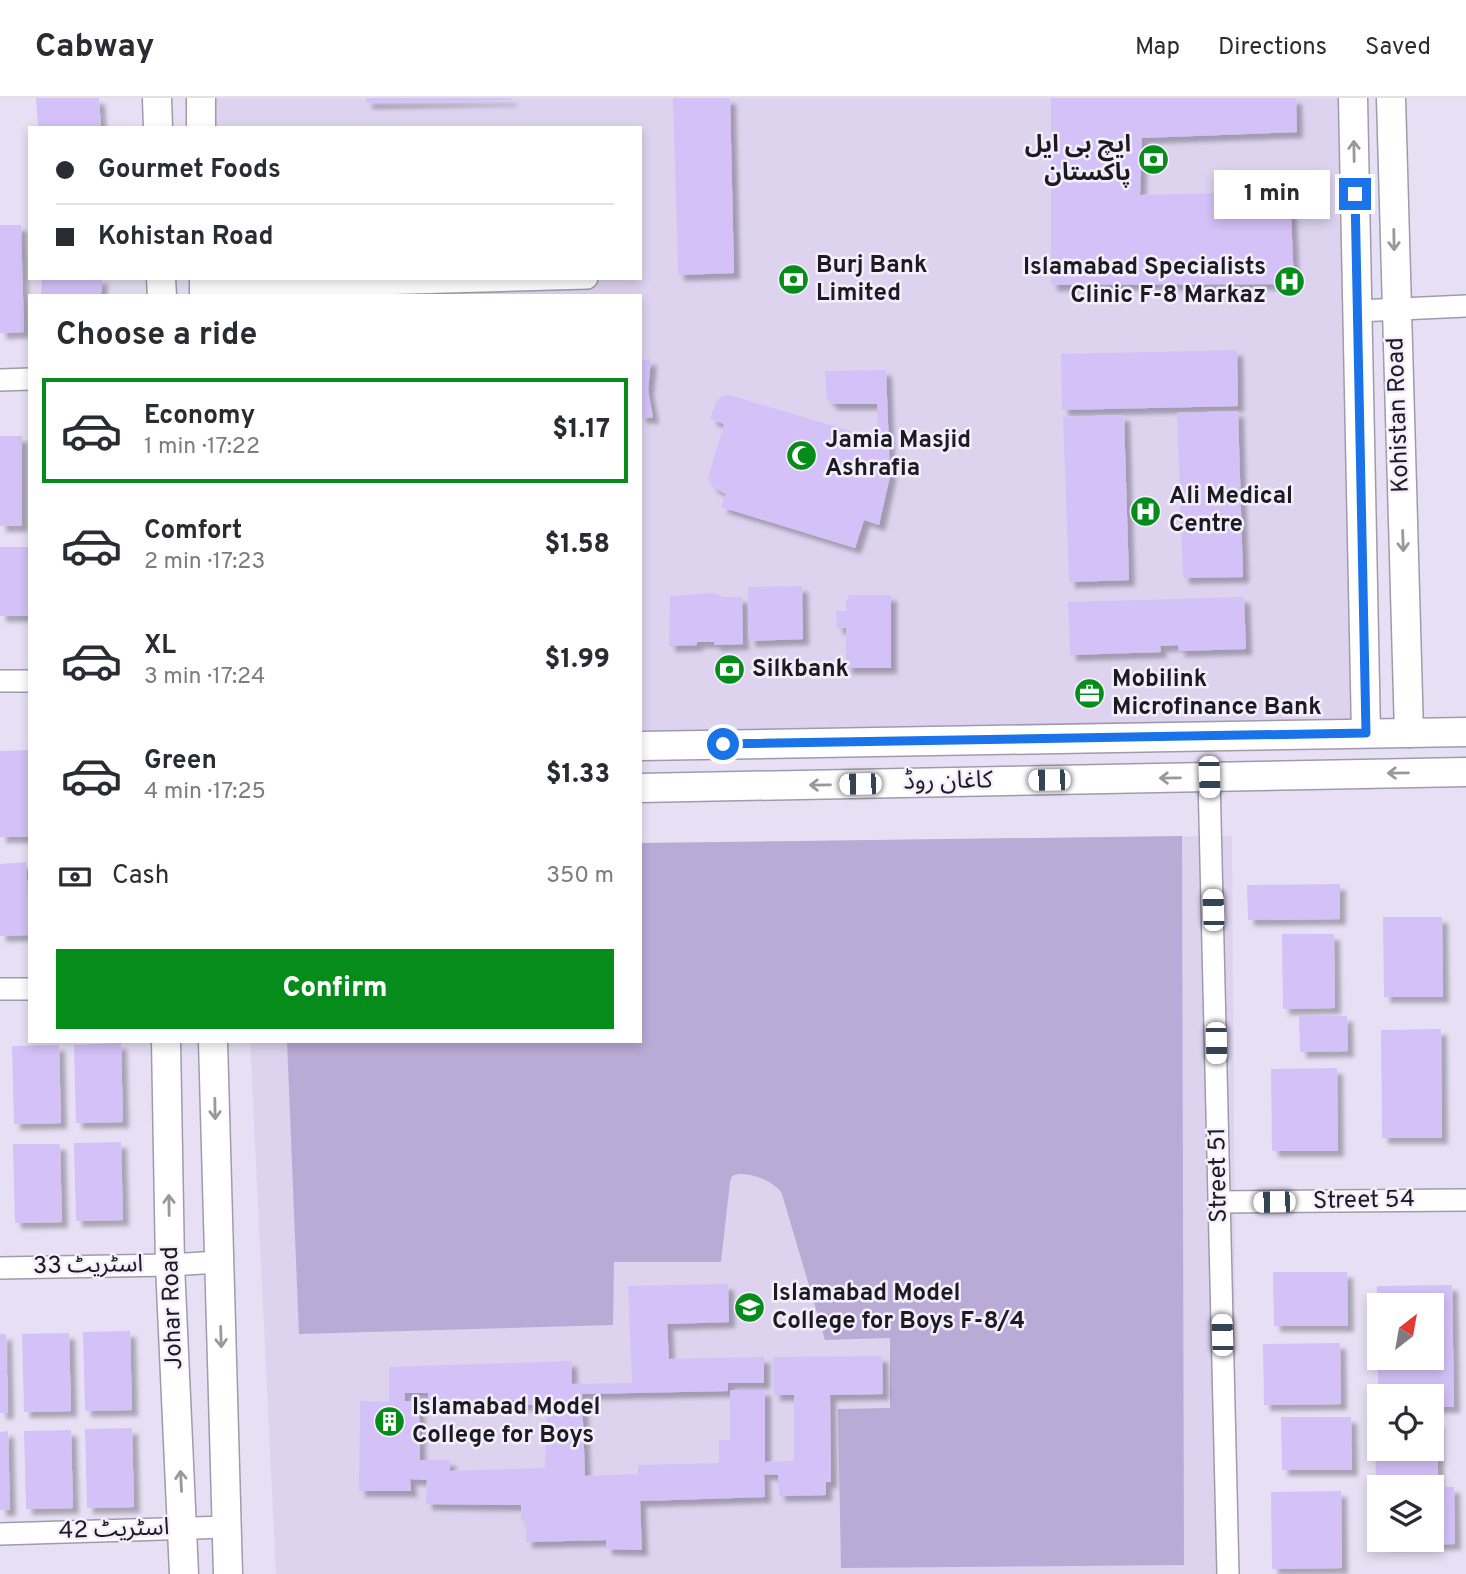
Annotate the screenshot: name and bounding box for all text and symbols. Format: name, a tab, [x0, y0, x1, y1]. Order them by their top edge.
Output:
text: Cabway	[35, 27, 154, 69]
text: Map	[1135, 33, 1180, 63]
text: Directions	[1218, 33, 1327, 63]
text: Saved	[1365, 33, 1431, 63]
place label: ایچ بی ایل پاکستان	[1025, 131, 1131, 189]
one-way arrow	[1347, 140, 1361, 163]
bank icon: ایچ بی ایل پاکستان	[1137, 143, 1171, 177]
text: Gourmet Foods	[98, 154, 281, 187]
callout: 1 min	[1215, 170, 1330, 218]
route end	[1339, 178, 1371, 210]
text: 1 min	[1244, 180, 1300, 209]
text: Kohistan Road	[98, 221, 273, 254]
one-way arrow	[1387, 228, 1401, 251]
place label: Burj Bank Limited	[816, 251, 927, 309]
place label: Islamabad Specialists Clinic F-8 Markaz	[1023, 253, 1266, 311]
bank icon: Burj Bank Limited	[776, 263, 810, 297]
hospital icon: Islamabad Specialists Clinic F-8 Markaz	[1272, 265, 1306, 299]
text: Choose a ride	[56, 316, 257, 356]
street label: Kohistan Road	[1381, 337, 1417, 493]
icon: car	[60, 399, 123, 462]
text: Economy	[144, 400, 255, 433]
text: $1.17	[552, 414, 610, 447]
place label: Jamia Masjid Ashrafia	[825, 426, 971, 484]
text: 1 min · 17:22	[144, 433, 260, 462]
mosque icon: Jamia Masjid Ashrafia	[785, 438, 819, 472]
place label: Ali Medical Centre	[1169, 482, 1293, 540]
hospital icon: Ali Medical Centre	[1129, 494, 1163, 528]
icon: car	[60, 514, 123, 577]
text: Comfort	[144, 515, 242, 548]
text: $1.58	[545, 529, 610, 562]
one-way arrow	[1396, 529, 1409, 552]
text: 2 min · 17:23	[144, 548, 265, 577]
icon: car	[60, 629, 123, 692]
text: XL	[144, 630, 176, 663]
text: $1.99	[545, 644, 610, 677]
bank icon: Silkbank	[712, 653, 746, 687]
place label: Silkbank	[752, 655, 849, 685]
text: 3 min · 17:24	[144, 663, 265, 692]
place label: Mobilink Microfinance Bank	[1112, 665, 1322, 723]
office icon: Mobilink Microfinance Bank	[1072, 677, 1106, 711]
route start	[707, 728, 739, 760]
icon: car	[60, 744, 123, 807]
text: Green	[144, 745, 217, 778]
car	[1198, 756, 1221, 798]
text: $1.33	[546, 759, 610, 792]
street label: کاغان روڈ	[903, 766, 994, 798]
one-way arrow	[1387, 767, 1410, 780]
car	[1028, 769, 1071, 791]
one-way arrow	[1159, 771, 1182, 784]
car	[839, 773, 882, 795]
text: 4 min · 17:25	[144, 778, 266, 807]
one-way arrow	[809, 778, 832, 792]
icon: cash	[56, 858, 94, 896]
text: Cash	[112, 860, 169, 893]
text: 350 m	[546, 862, 614, 891]
car	[1202, 889, 1225, 931]
button: Confirm	[56, 949, 614, 1029]
car	[1206, 1022, 1227, 1064]
one-way arrow	[208, 1098, 221, 1121]
street label: Street 51	[1203, 1127, 1235, 1223]
street label: Street 54	[1313, 1185, 1415, 1217]
car	[1253, 1191, 1296, 1213]
one-way arrow	[162, 1194, 176, 1217]
street label: Johar Road	[156, 1246, 190, 1370]
street label: اسٹریٹ 33	[33, 1250, 143, 1282]
place label: Islamabad Model College for Boys F-8/4	[772, 1279, 1025, 1337]
school or university icon: Islamabad Model College for Boys F-8/4	[732, 1291, 766, 1325]
north arrow	[1367, 1293, 1444, 1370]
map controls	[1367, 1293, 1444, 1552]
car	[1211, 1314, 1234, 1356]
one-way arrow	[214, 1325, 227, 1348]
button: locate	[1367, 1384, 1444, 1461]
place label: Islamabad Model College for Boys	[412, 1393, 601, 1451]
building icon: Islamabad Model College for Boys	[372, 1405, 406, 1439]
one-way arrow	[174, 1470, 187, 1493]
button: layers	[1367, 1475, 1444, 1552]
street label: اسٹریٹ 42	[58, 1513, 170, 1547]

